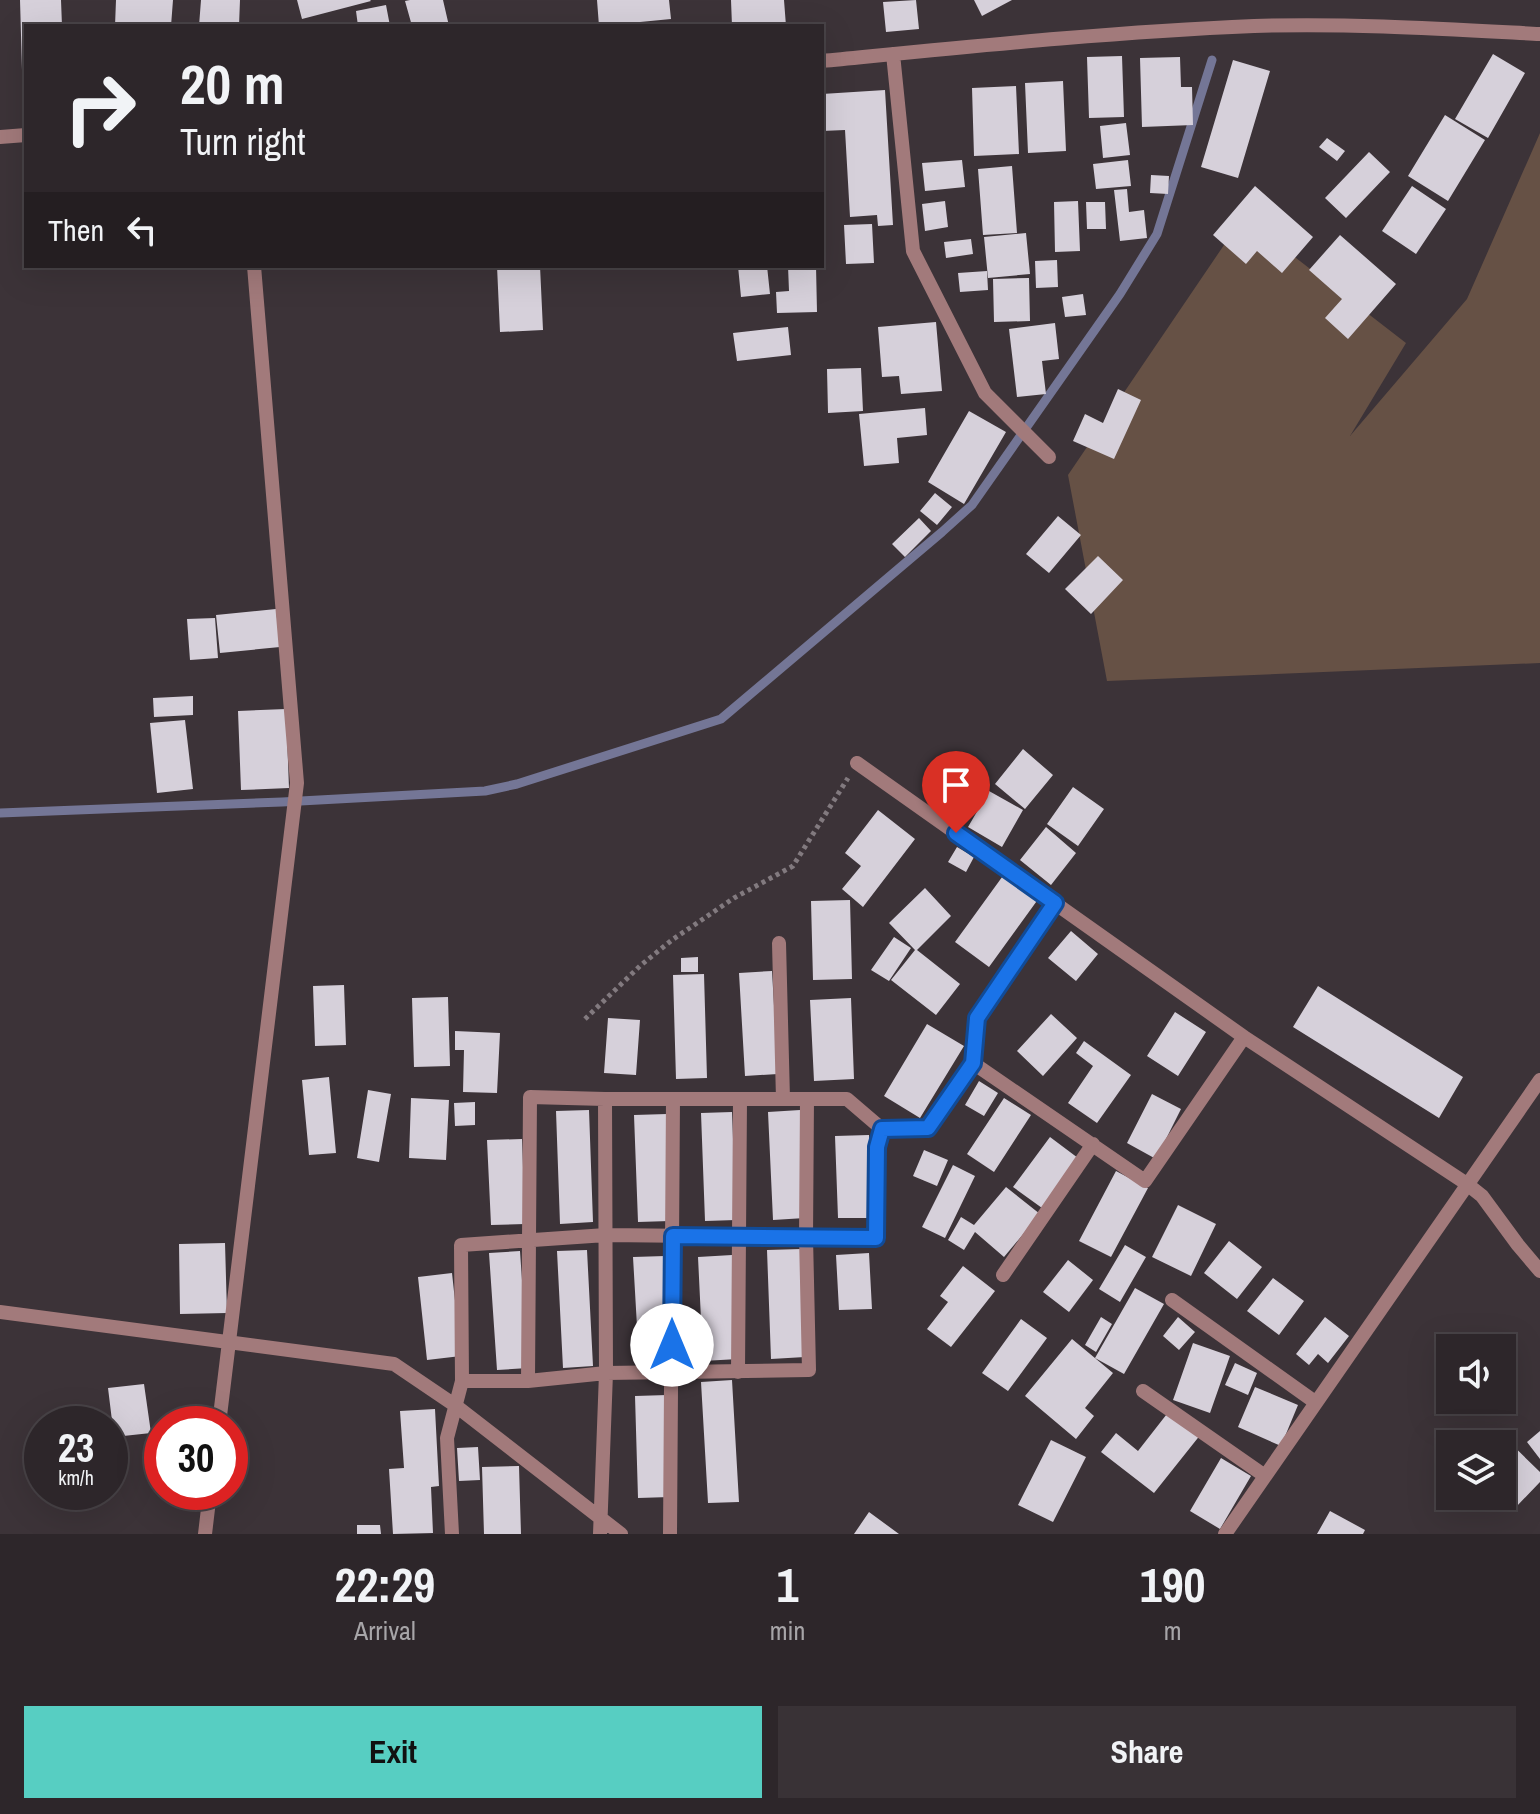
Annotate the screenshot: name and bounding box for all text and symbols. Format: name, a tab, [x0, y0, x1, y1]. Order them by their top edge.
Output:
text: 20 m	[180, 46, 285, 121]
icon: right	[48, 56, 152, 160]
text: Turn right	[180, 118, 305, 166]
icon: left	[120, 208, 164, 252]
text: Then	[48, 210, 104, 250]
pin	[922, 751, 990, 833]
icon: arrive	[934, 763, 978, 807]
position arrow	[630, 1303, 714, 1387]
map controls	[1436, 1334, 1516, 1510]
button: sound	[1436, 1334, 1516, 1414]
speed limit sign: 30	[144, 1406, 248, 1510]
text: 23	[58, 1421, 94, 1474]
button: layers	[1436, 1430, 1516, 1510]
text: km/h	[58, 1464, 94, 1491]
text: 22:29	[335, 1552, 435, 1617]
text: 1	[777, 1552, 798, 1617]
text: 190	[1140, 1552, 1205, 1617]
text: Arrival	[354, 1613, 416, 1648]
text: min	[770, 1613, 805, 1648]
text: m	[1164, 1613, 1182, 1648]
button: Exit	[24, 1706, 762, 1798]
button: Share	[778, 1706, 1516, 1798]

